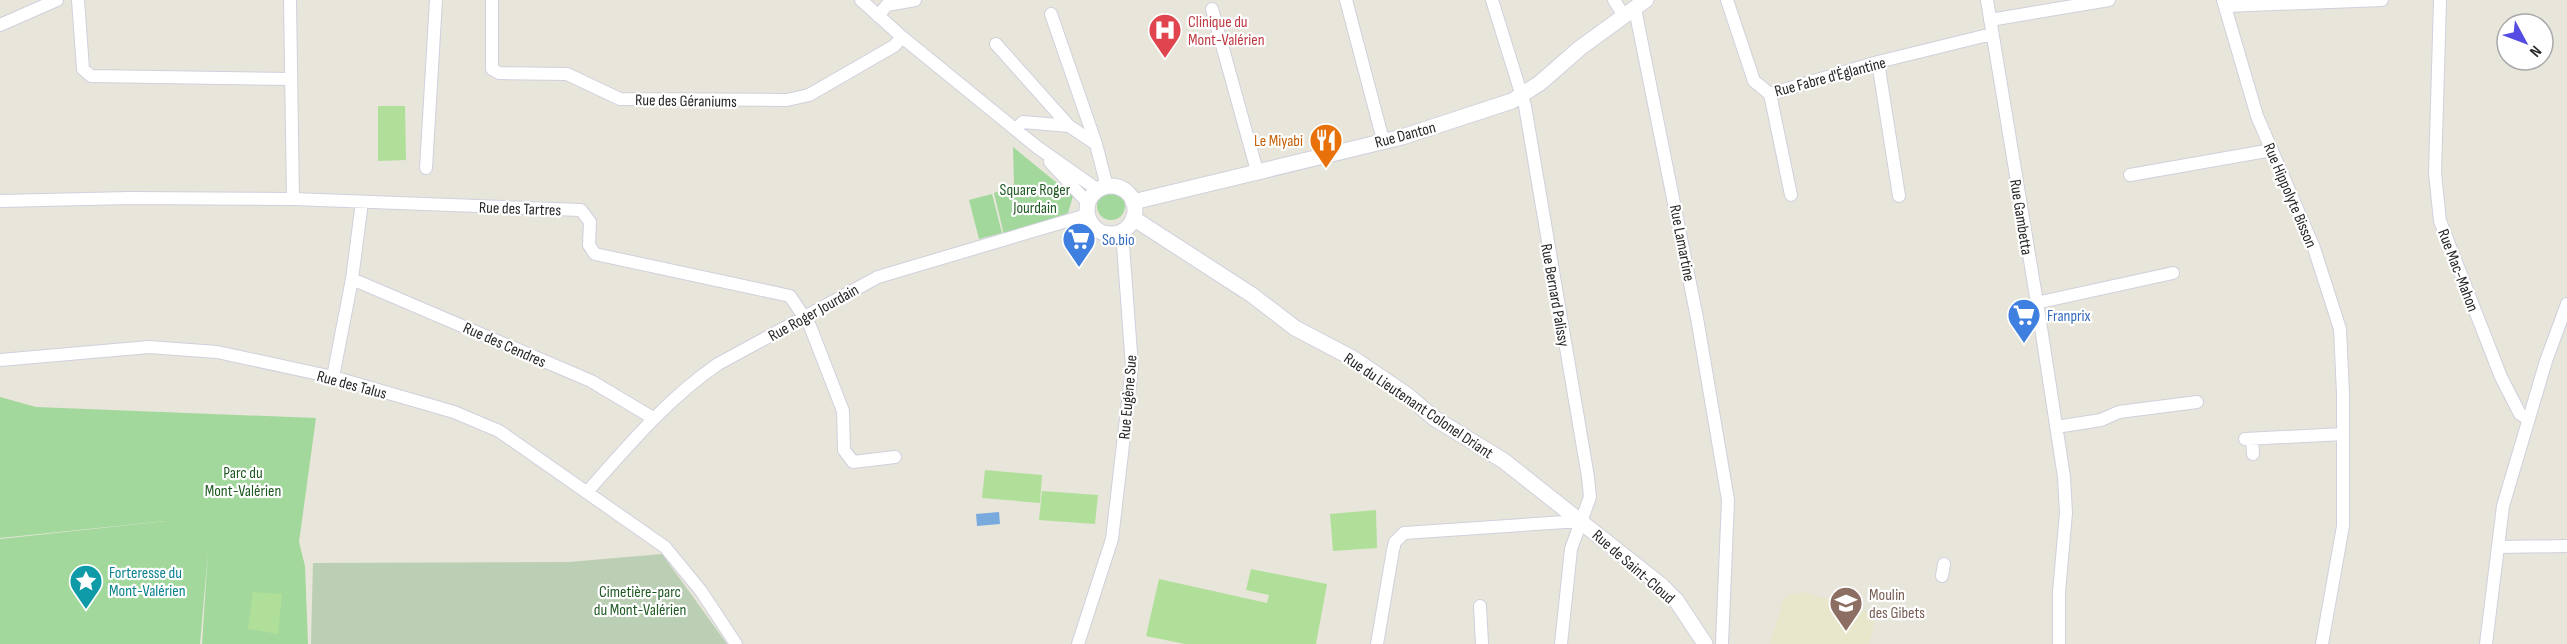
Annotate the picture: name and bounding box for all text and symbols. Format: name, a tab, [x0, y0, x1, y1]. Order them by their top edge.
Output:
hospital icon: Clinique du Mont-Valérien	[1147, 12, 1183, 59]
north arrow	[2495, 12, 2555, 72]
place label: Clinique du Mont-Valérien	[1188, 13, 1265, 50]
text: N	[2525, 41, 2545, 60]
street label: Rue Fabre d'Églantine	[1773, 53, 1888, 101]
street label: Rue des Géraniums	[635, 91, 737, 112]
street label: Rue Danton	[1373, 118, 1438, 153]
restaurant icon: Le Miyabi	[1308, 122, 1344, 169]
place label: Le Miyabi	[1254, 132, 1303, 151]
street label: Rue Hippolyte Bisson	[2259, 140, 2320, 251]
street label: Rue Gambetta	[2005, 178, 2036, 256]
park label: Square Roger Jourdain	[1000, 181, 1071, 218]
street label: Rue des Tartres	[479, 199, 562, 220]
street label: Rue Lamartine	[1665, 203, 1698, 283]
supermarket icon: So.bio	[1061, 221, 1097, 268]
street label: Rue Mac-Mahon	[2433, 227, 2482, 315]
place label: So.bio	[1102, 231, 1135, 250]
street label: Rue Bernard Palissy	[1536, 242, 1573, 348]
street label: Rue Roger Jourdain	[765, 281, 862, 346]
supermarket icon: Franprix	[2006, 297, 2042, 344]
place label: Franprix	[2047, 307, 2091, 326]
street label: Rue des Cendres	[460, 319, 549, 372]
street label: Rue du Lieutenant Colonel Driant	[1340, 349, 1496, 463]
street label: Rue Eugène Sue	[1115, 354, 1142, 440]
street label: Rue des Talus	[315, 367, 389, 404]
park label: Parc du Mont-Valérien	[205, 464, 281, 501]
street label: Rue de Saint-Cloud	[1588, 526, 1678, 608]
place icon: Forteresse du Mont-Valérien	[68, 563, 104, 610]
place label: Forteresse du Mont-Valérien	[109, 564, 186, 601]
park label: Cimetière-parc du Mont-Valérien	[594, 583, 686, 620]
school or university icon: Moulin des Gibets	[1828, 585, 1864, 632]
place label: Moulin des Gibets	[1869, 586, 1925, 623]

